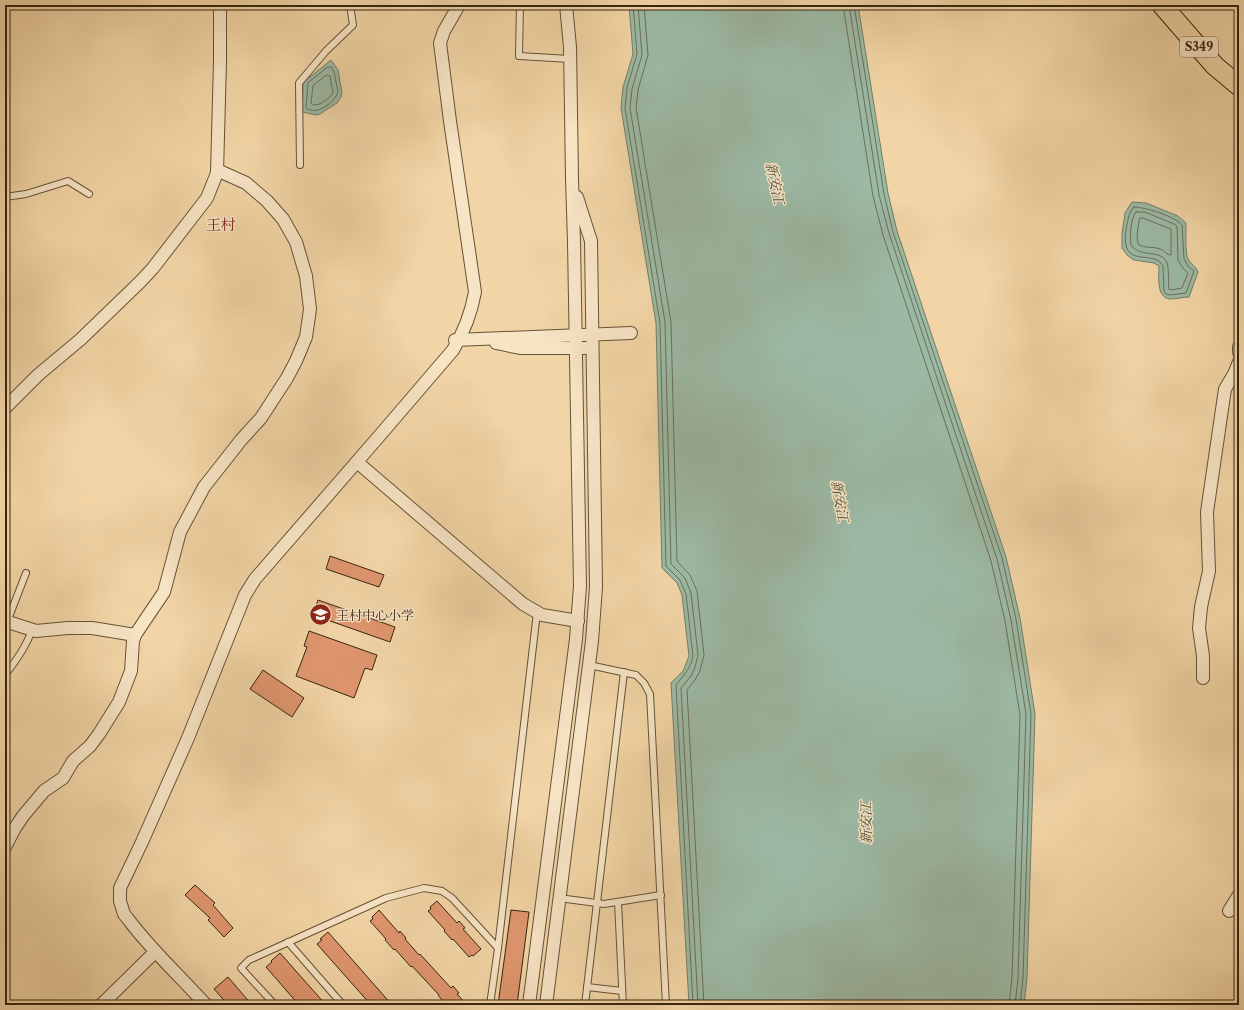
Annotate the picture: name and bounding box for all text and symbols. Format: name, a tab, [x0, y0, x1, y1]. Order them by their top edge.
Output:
road number: S349	[1180, 37, 1218, 57]
water label: 新安江	[762, 161, 789, 207]
district label: 王村	[206, 215, 236, 234]
water label: 新安江	[827, 479, 853, 525]
school or university icon: 王村中心小学	[307, 602, 333, 628]
place label: 王村中心小学	[336, 607, 414, 623]
water label: 新安江	[857, 800, 875, 844]

